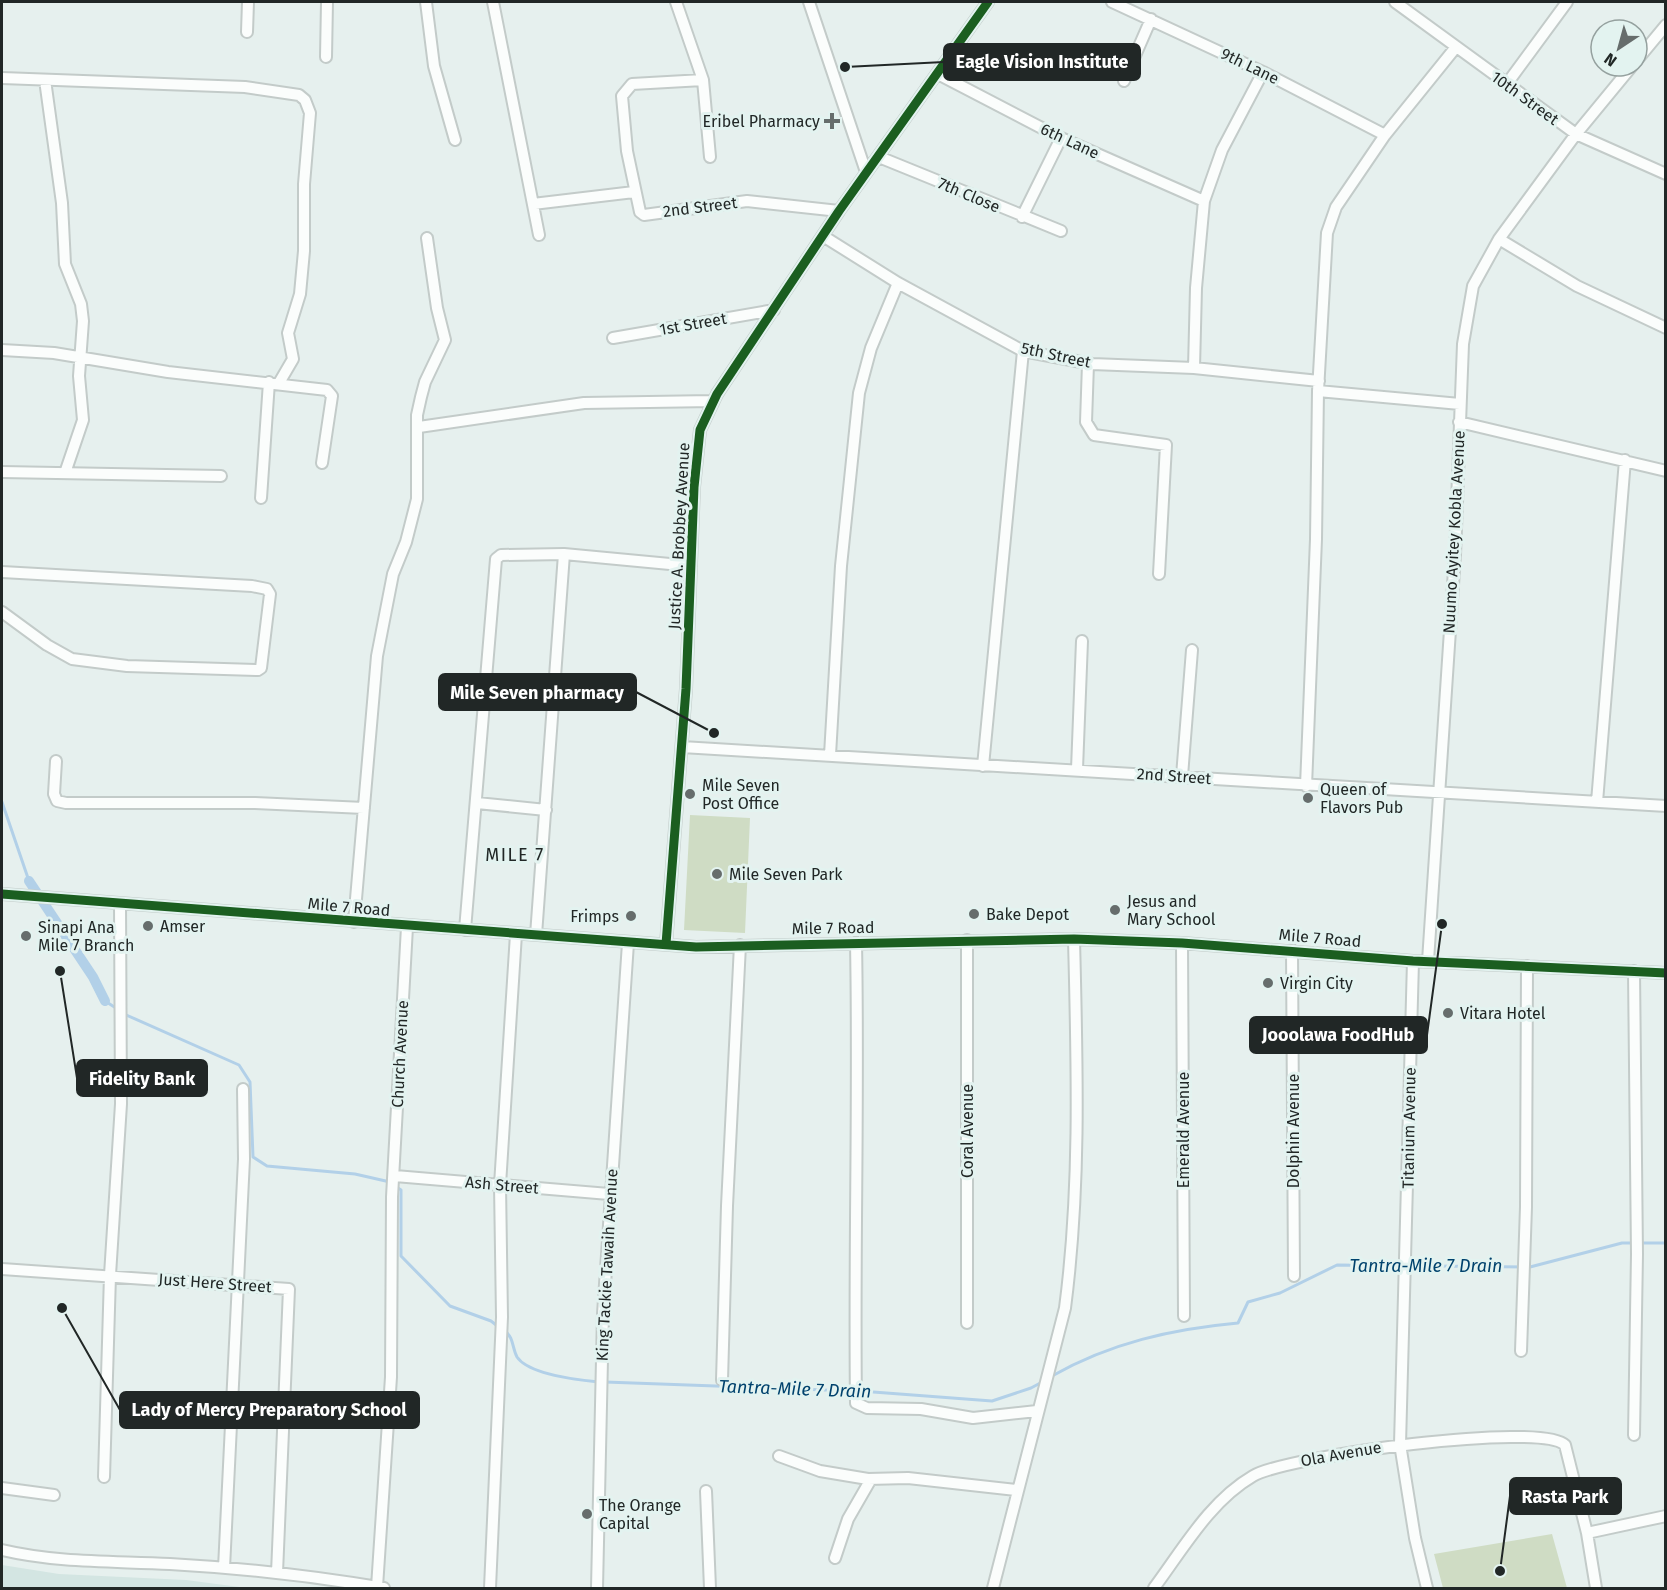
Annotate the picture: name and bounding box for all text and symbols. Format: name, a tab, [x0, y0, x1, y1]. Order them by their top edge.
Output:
north arrow	[1589, 18, 1649, 78]
callout: Eagle Vision Institute	[944, 44, 1140, 80]
street label: 9th Lane	[1218, 44, 1282, 88]
text: N	[1601, 49, 1620, 71]
text: Eagle Vision Institute	[956, 51, 1128, 73]
street label: 10th Street	[1488, 67, 1563, 129]
place label: Eribel Pharmacy	[703, 112, 820, 131]
marker: Eribel Pharmacy	[825, 114, 839, 128]
street label: 6th Lane	[1038, 119, 1102, 163]
street label: 7th Close	[935, 173, 1003, 217]
street label: 2nd Street	[662, 193, 738, 221]
street label: 1st Street	[658, 309, 728, 339]
street label: 5th Street	[1019, 338, 1093, 372]
street label: Nuumo Ayitey Kobla Avenue	[1439, 430, 1469, 634]
street label: Justice A. Brobbey Avenue	[665, 442, 693, 630]
callout: Mile Seven pharmacy	[439, 674, 636, 710]
text: Mile Seven pharmacy	[450, 682, 625, 704]
street label: 2nd Street	[1136, 764, 1212, 788]
place label: Mile Seven Post Office	[702, 776, 780, 813]
place label: Queen of Flavors Pub	[1320, 780, 1403, 817]
marker: Mile Seven Post Office	[683, 787, 697, 801]
marker: Queen of Flavors Pub	[1301, 791, 1315, 805]
district label: MILE 7	[485, 844, 545, 866]
place label: Mile Seven Park	[729, 865, 843, 884]
marker: Mile Seven Park	[710, 867, 724, 881]
place label: Jesus and Mary School	[1127, 892, 1216, 929]
street label: Mile 7 Road	[307, 894, 391, 920]
marker: Jesus and Mary School	[1108, 903, 1122, 917]
place label: Bake Depot	[986, 905, 1069, 924]
place label: Frimps	[570, 907, 619, 926]
marker: Bake Depot	[967, 907, 981, 921]
marker: Frimps	[624, 909, 638, 923]
place label: Amser	[160, 917, 206, 936]
place label: Sinapi Ana Mile 7 Branch	[38, 918, 134, 955]
street label: Mile 7 Road	[791, 918, 875, 938]
marker: Amser	[141, 919, 155, 933]
street label: Mile 7 Road	[1278, 925, 1362, 951]
marker: Sinapi Ana Mile 7 Branch	[19, 929, 33, 943]
place label: Virgin City	[1280, 974, 1353, 993]
marker: Virgin City	[1261, 976, 1275, 990]
street label: Church Avenue	[388, 1000, 412, 1108]
place label: Vitara Hotel	[1460, 1004, 1546, 1023]
marker: Vitara Hotel	[1441, 1006, 1455, 1020]
callout: Jooolawa FoodHub	[1250, 1017, 1427, 1053]
text: Jooolawa FoodHub	[1261, 1024, 1415, 1046]
callout: Fidelity Bank	[77, 1060, 207, 1096]
street label: Titanium Avenue	[1398, 1067, 1420, 1189]
text: Fidelity Bank	[89, 1068, 196, 1090]
street label: Emerald Avenue	[1174, 1072, 1193, 1188]
street label: Dolphin Avenue	[1284, 1074, 1303, 1188]
street label: Coral Avenue	[958, 1084, 977, 1178]
street label: King Tackie Tawaih Avenue	[592, 1168, 622, 1362]
street label: Ash Street	[464, 1172, 540, 1198]
water label: Tantra-Mile 7 Drain	[1350, 1255, 1502, 1277]
street label: Just Here Street	[158, 1270, 272, 1296]
water label: Tantra-Mile 7 Drain	[718, 1375, 872, 1403]
callout: Lady of Mercy Preparatory School	[120, 1392, 419, 1428]
text: Lady of Mercy Preparatory School	[131, 1399, 407, 1421]
street label: Ola Avenue	[1299, 1438, 1383, 1470]
callout: Rasta Park	[1510, 1478, 1621, 1514]
text: Rasta Park	[1521, 1486, 1610, 1508]
place label: The Orange Capital	[599, 1496, 681, 1533]
marker: The Orange Capital	[580, 1507, 594, 1521]

